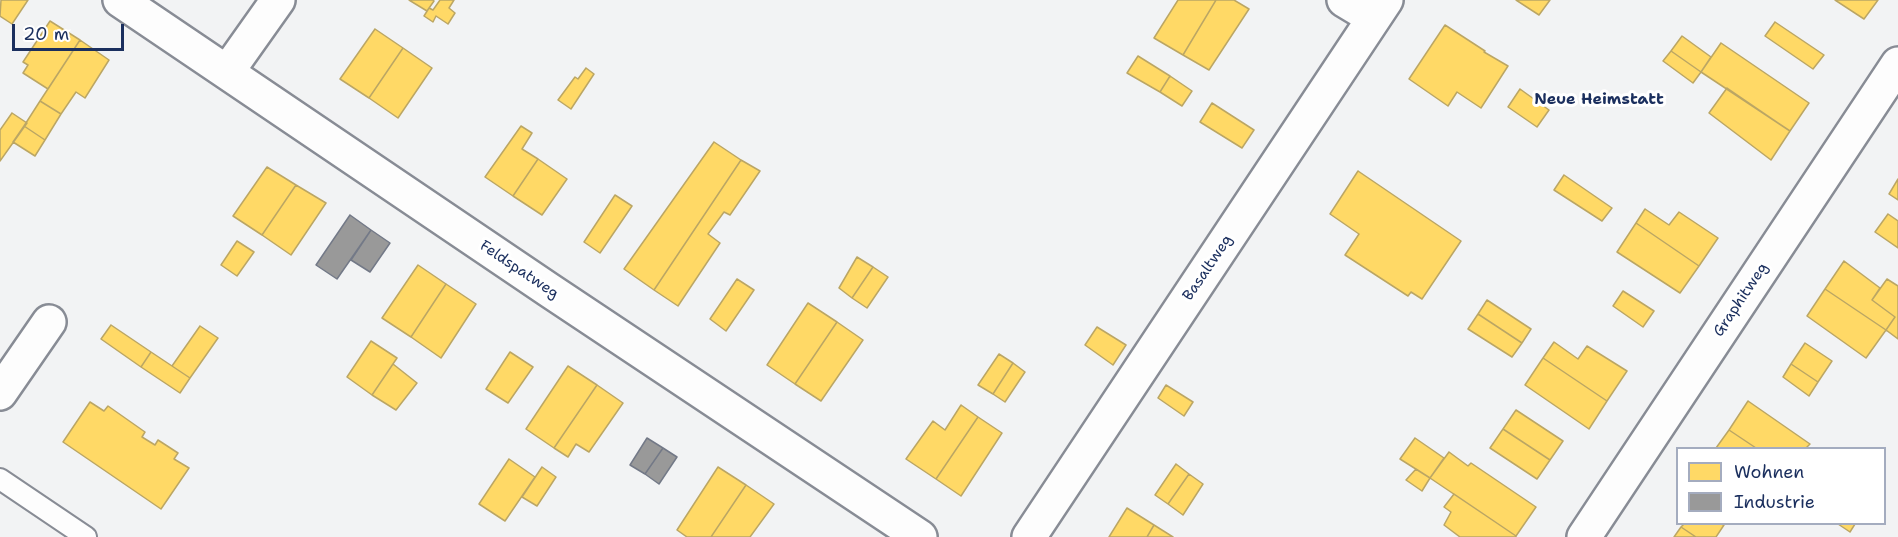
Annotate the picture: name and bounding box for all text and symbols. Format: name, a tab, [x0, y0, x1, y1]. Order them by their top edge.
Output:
scale bar	[15, 12, 128, 50]
text: 20 m	[23, 22, 69, 46]
district label: Neue Heimstatt	[1534, 90, 1664, 110]
street label: Basaltweg	[1179, 232, 1237, 304]
street label: Feldspatweg	[476, 237, 562, 303]
street label: Graphitweg	[1710, 260, 1772, 340]
legend	[1676, 447, 1886, 525]
text: Wohnen	[1734, 460, 1804, 484]
text: Industrie	[1734, 490, 1815, 514]

